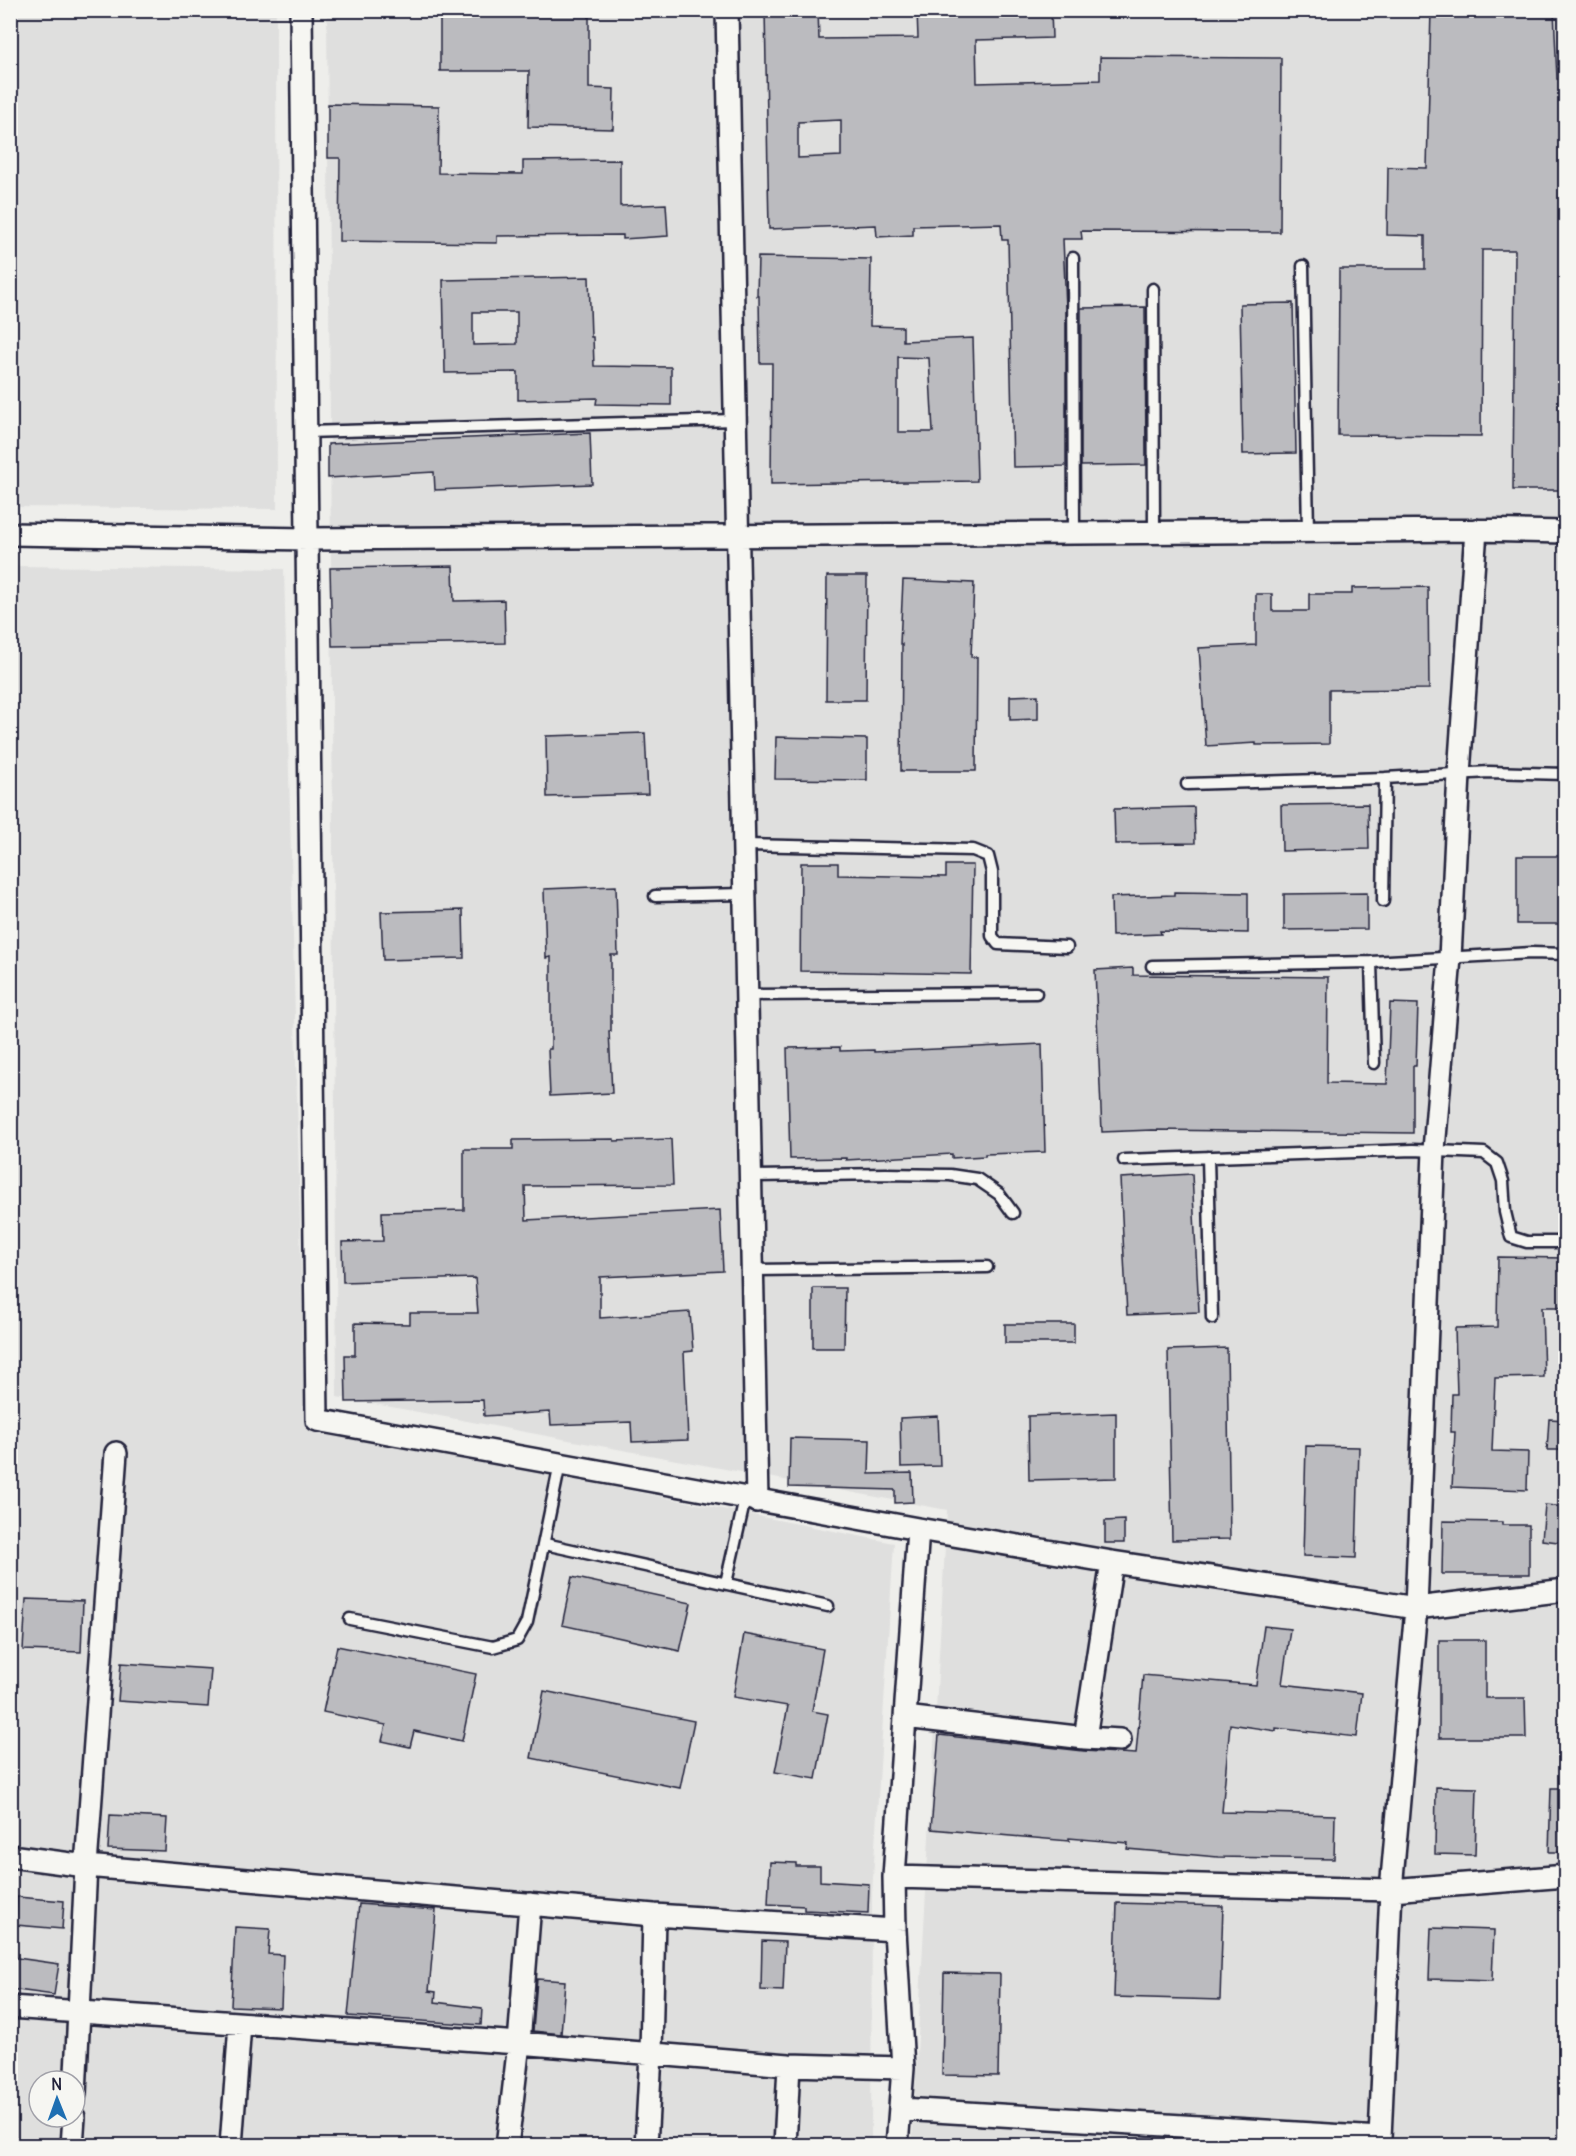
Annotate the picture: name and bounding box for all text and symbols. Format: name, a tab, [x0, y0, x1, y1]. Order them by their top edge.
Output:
north arrow	[27, 2069, 87, 2129]
text: N	[51, 2074, 62, 2094]

